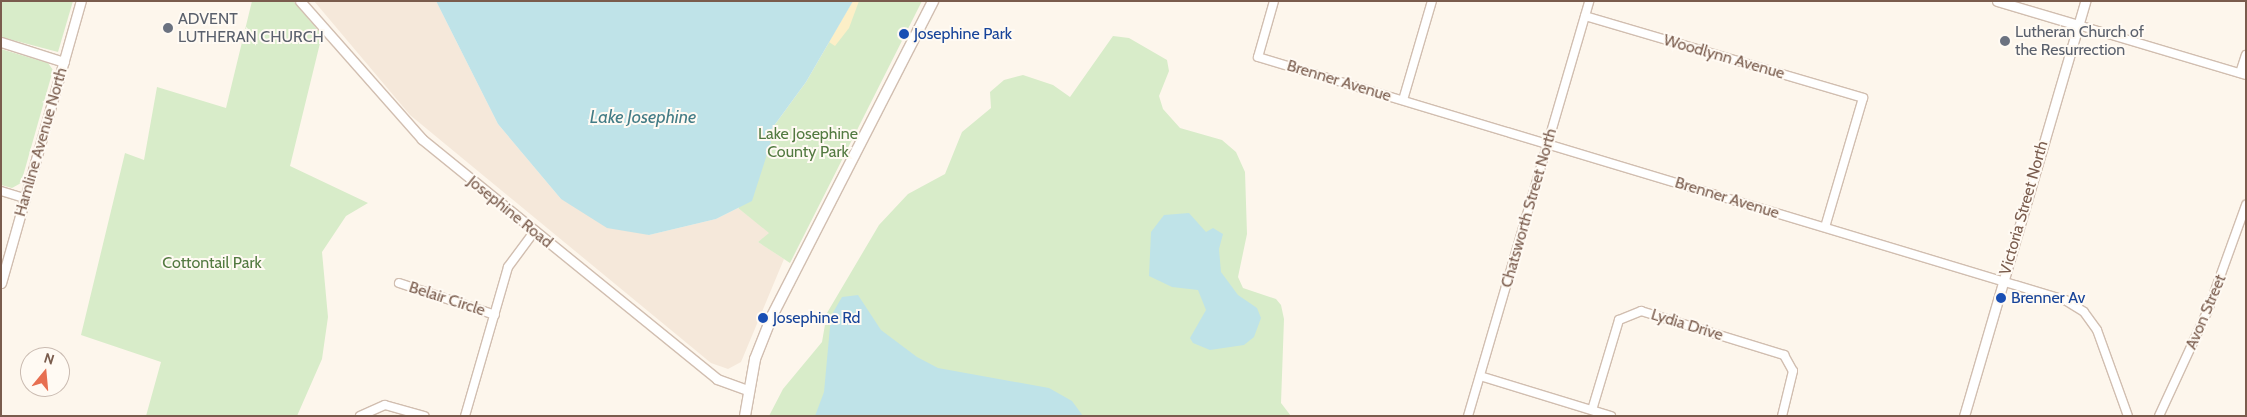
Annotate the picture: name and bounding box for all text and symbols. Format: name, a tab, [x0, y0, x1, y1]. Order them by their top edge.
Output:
place label: ADVENT LUTHERAN CHURCH	[178, 9, 324, 47]
marker: ADVENT LUTHERAN CHURCH	[162, 22, 174, 34]
place label: Lutheran Church of the Resurrection	[2015, 22, 2144, 60]
place label: Josephine Park	[914, 24, 1012, 44]
marker: Josephine Park	[898, 28, 910, 40]
street label: Woodlynn Avenue	[1661, 31, 1787, 83]
marker: Lutheran Church of the Resurrection	[1999, 35, 2011, 47]
street label: Brenner Avenue	[1285, 56, 1393, 106]
street label: Hamline Avenue North	[11, 65, 71, 219]
water label: Lake Josephine	[590, 106, 696, 128]
park label: Lake Josephine County Park	[758, 124, 858, 162]
street label: Chatsworth Street North	[1497, 126, 1561, 290]
street label: Victoria Street North	[1996, 139, 2052, 277]
street label: Josephine Road	[464, 172, 556, 252]
street label: Brenner Avenue	[1673, 173, 1781, 223]
park label: Cottontail Park	[162, 253, 262, 273]
street label: Avon Street	[2182, 272, 2230, 352]
street label: Belair Circle	[406, 278, 488, 320]
place label: Brenner Av	[2011, 288, 2085, 308]
marker: Brenner Av	[1995, 292, 2007, 304]
street label: Lydia Drive	[1649, 305, 1725, 345]
place label: Josephine Rd	[773, 308, 860, 328]
marker: Josephine Rd	[757, 312, 769, 324]
north arrow	[20, 347, 70, 397]
text: N	[42, 349, 56, 369]

